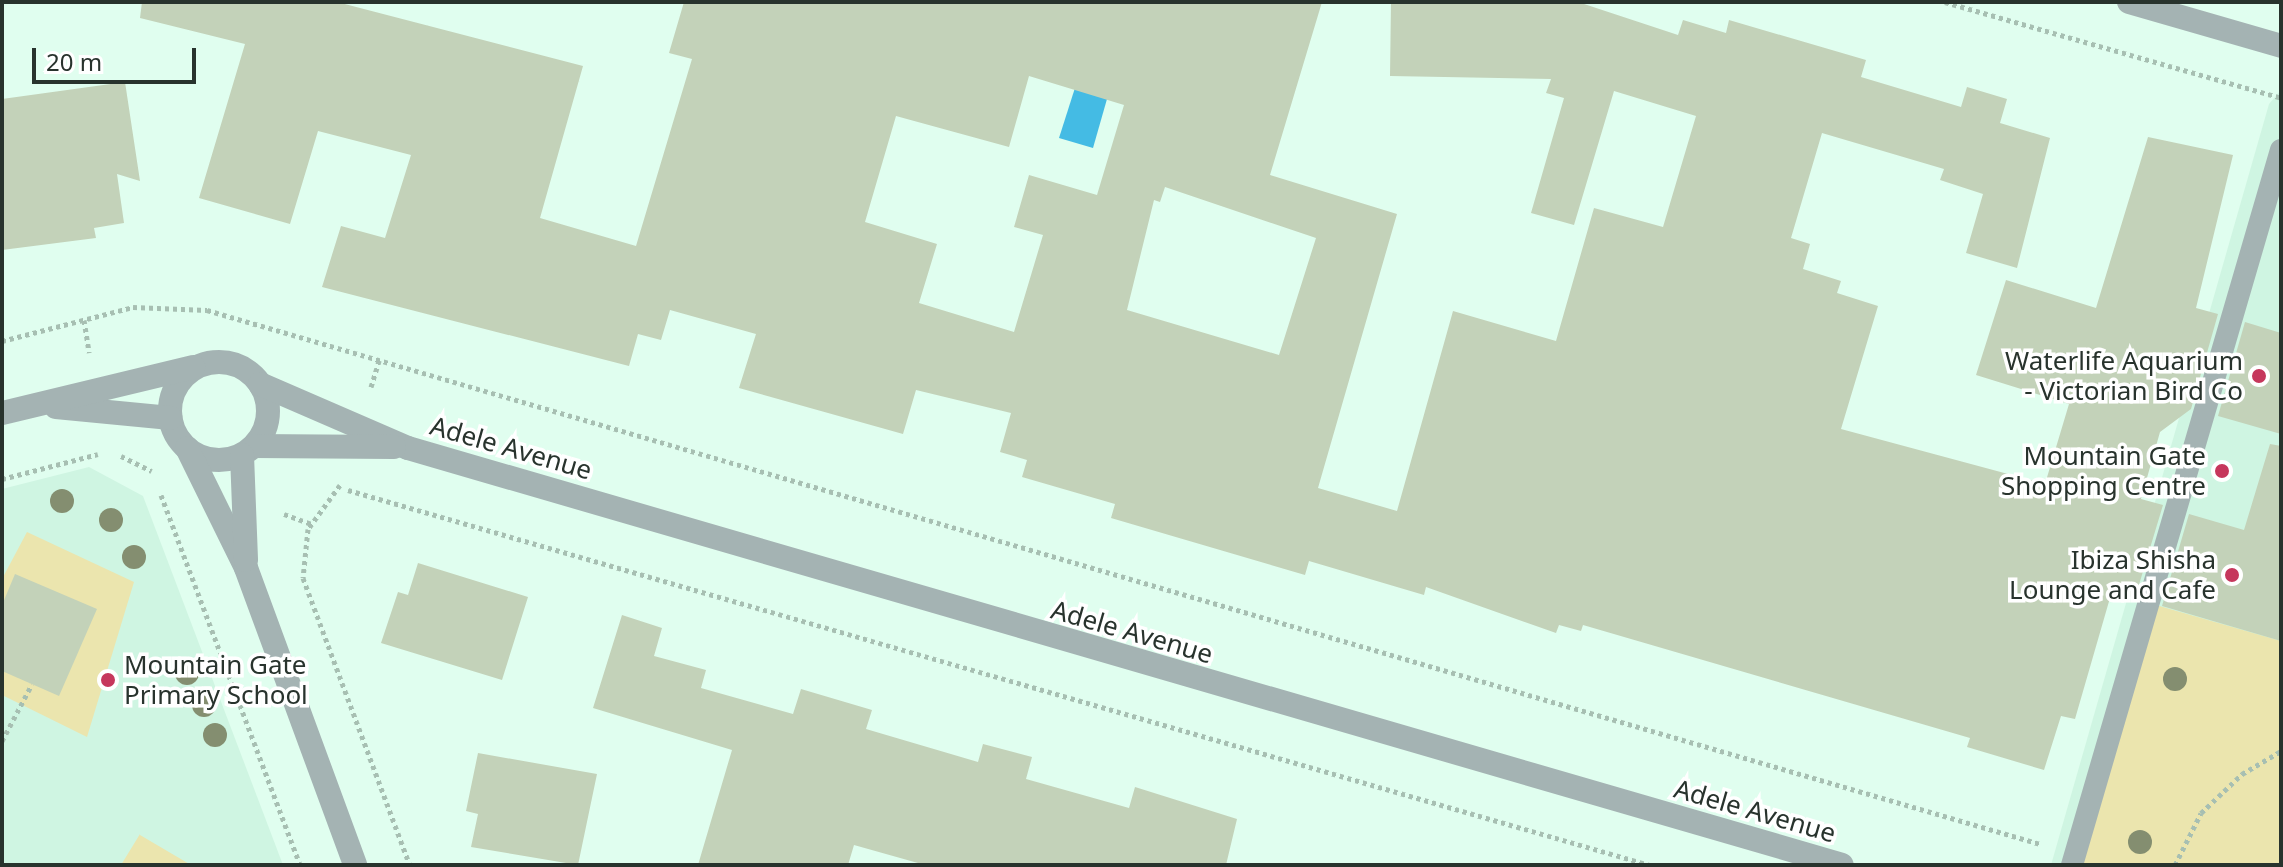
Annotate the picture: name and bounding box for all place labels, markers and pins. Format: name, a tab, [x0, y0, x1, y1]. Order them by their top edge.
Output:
place label: Waterlife Aquarium - Victorian Bird Co	[2005, 345, 2243, 406]
marker: Waterlife Aquarium - Victorian Bird Co	[2250, 367, 2268, 385]
place label: Mountain Gate Shopping Centre	[2001, 440, 2206, 502]
marker: Mountain Gate Shopping Centre	[2213, 462, 2231, 480]
place label: Ibiza Shisha Lounge and Cafe	[2009, 544, 2216, 606]
marker: Ibiza Shisha Lounge and Cafe	[2223, 566, 2241, 584]
place label: Mountain Gate Primary School	[124, 649, 308, 710]
marker: Mountain Gate Primary School	[99, 671, 117, 689]

